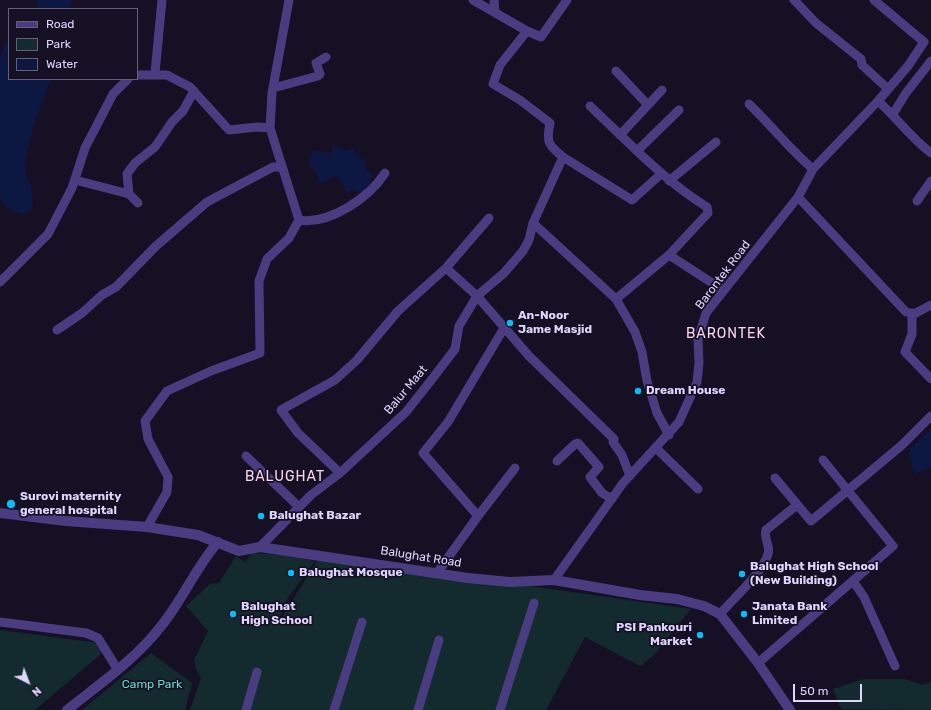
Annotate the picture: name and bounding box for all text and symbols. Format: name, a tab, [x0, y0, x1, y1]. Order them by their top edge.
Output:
legend	[8, 8, 138, 80]
text: Road	[46, 17, 74, 31]
text: Park	[46, 37, 71, 51]
text: Water	[46, 57, 78, 71]
street label: Barontek Road	[693, 238, 753, 312]
place label: An-Noor Jame Masjid	[518, 309, 592, 337]
marker: An-Noor Jame Masjid	[505, 318, 515, 328]
district label: BARONTEK	[686, 326, 766, 342]
street label: Balur Maat	[381, 363, 431, 417]
place label: Dream House	[646, 384, 725, 398]
marker: Dream House	[633, 386, 643, 396]
district label: BALUGHAT	[245, 469, 325, 485]
place label: Surovi maternity general hospital	[20, 490, 121, 518]
marker: Surovi maternity general hospital	[5, 498, 17, 510]
place label: Balughat Bazar	[269, 509, 361, 523]
marker: Balughat Bazar	[256, 511, 266, 521]
street label: Balughat Road	[379, 543, 463, 571]
place label: Balughat High School (New Building)	[750, 560, 879, 588]
place label: Balughat Mosque	[299, 566, 403, 580]
marker: Balughat Mosque	[286, 568, 296, 578]
marker: Balughat High School (New Building)	[737, 569, 747, 579]
place label: Balughat High School	[241, 600, 312, 628]
place label: Janata Bank Limited	[752, 600, 827, 628]
marker: Balughat High School	[228, 609, 238, 619]
marker: Janata Bank Limited	[739, 609, 749, 619]
place label: PSI Pankouri Market	[616, 621, 692, 649]
marker: PSI Pankouri Market	[695, 630, 705, 640]
north arrow	[8, 662, 48, 702]
scale bar	[795, 676, 864, 702]
park label: Camp Park	[122, 678, 182, 692]
text: N	[29, 684, 44, 699]
text: 50 m	[800, 684, 828, 698]

